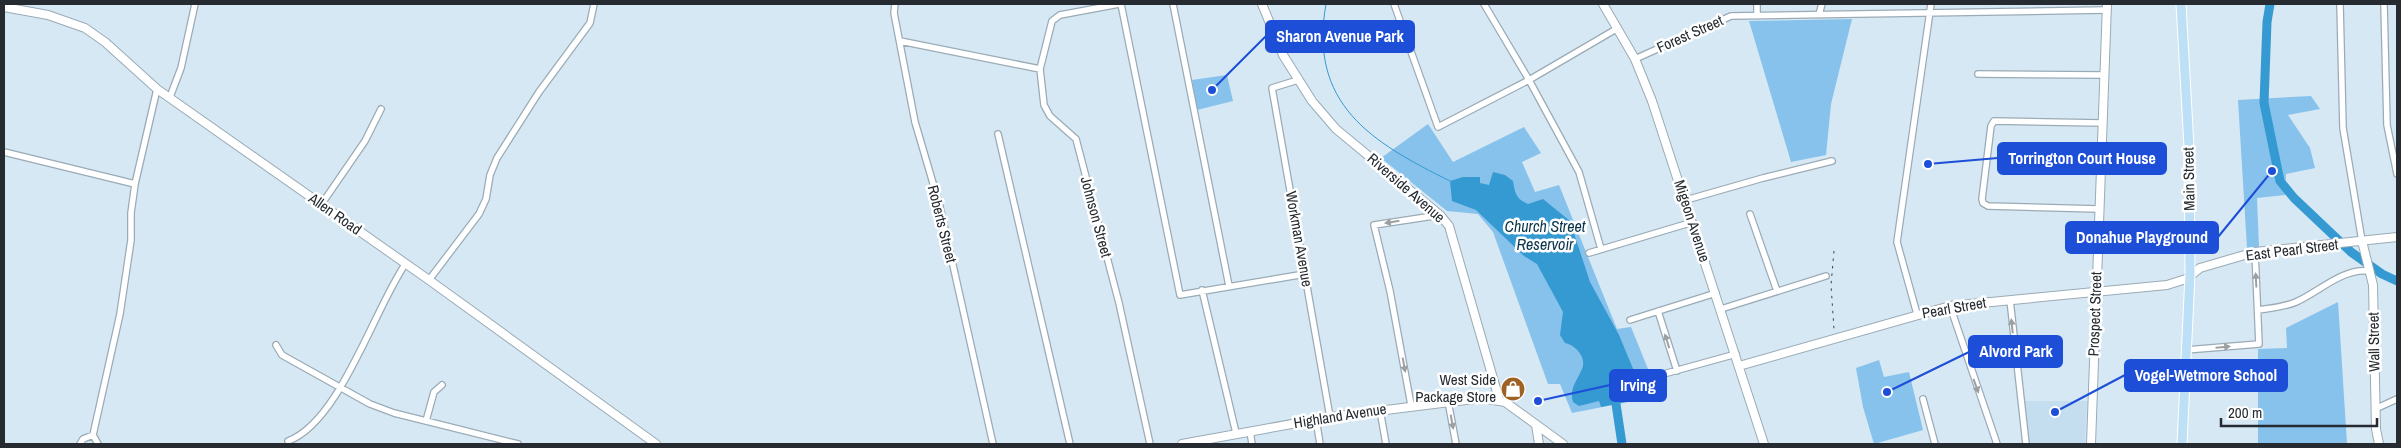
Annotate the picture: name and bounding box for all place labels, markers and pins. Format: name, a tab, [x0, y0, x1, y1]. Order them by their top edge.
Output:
callout: Sharon Avenue Park	[1266, 21, 1414, 52]
callout: Torrington Court House	[1998, 143, 2166, 174]
callout: Donahue Playground	[2066, 222, 2218, 253]
callout: Alvord Park	[1969, 336, 2062, 367]
callout: Vogel-Wetmore School	[2125, 360, 2287, 391]
place label: West Side Package Store	[1415, 369, 1496, 407]
callout: Irving	[1610, 370, 1666, 401]
shop icon: West Side Package Store	[1500, 376, 1526, 402]

